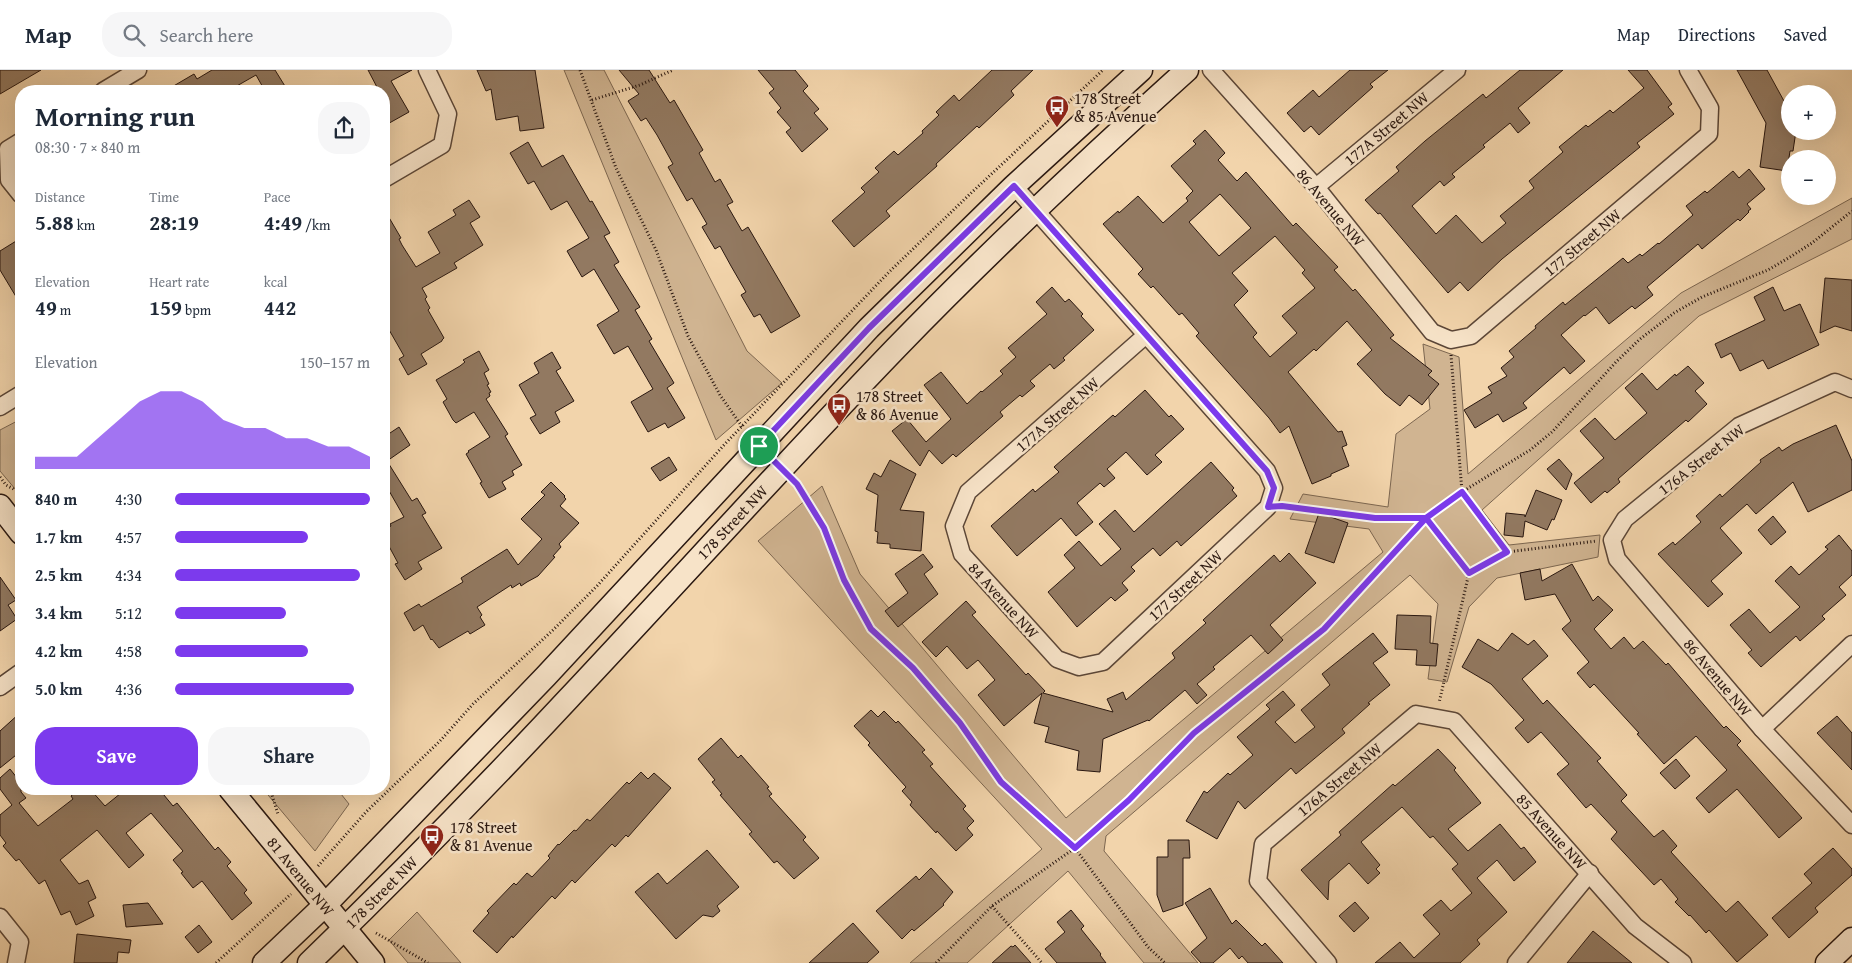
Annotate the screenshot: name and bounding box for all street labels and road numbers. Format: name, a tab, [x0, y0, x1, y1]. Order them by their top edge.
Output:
street label: 177A Street NW	[1338, 85, 1434, 171]
street label: 86 Avenue NW	[1291, 163, 1371, 252]
street label: 177 Street NW	[1538, 202, 1626, 282]
street label: 177A Street NW	[1010, 370, 1105, 457]
street label: 176A Street NW	[1652, 417, 1750, 501]
street label: 178 Street NW	[691, 479, 773, 565]
street label: 177 Street NW	[1142, 544, 1228, 626]
street label: 84 Avenue NW	[963, 556, 1045, 644]
street label: 86 Avenue NW	[1678, 633, 1758, 722]
street label: 176A Street NW	[1291, 736, 1387, 822]
street label: 85 Avenue NW	[1511, 787, 1593, 875]
street label: 81 Avenue NW	[262, 831, 341, 921]
street label: 178 Street NW	[339, 850, 423, 934]

